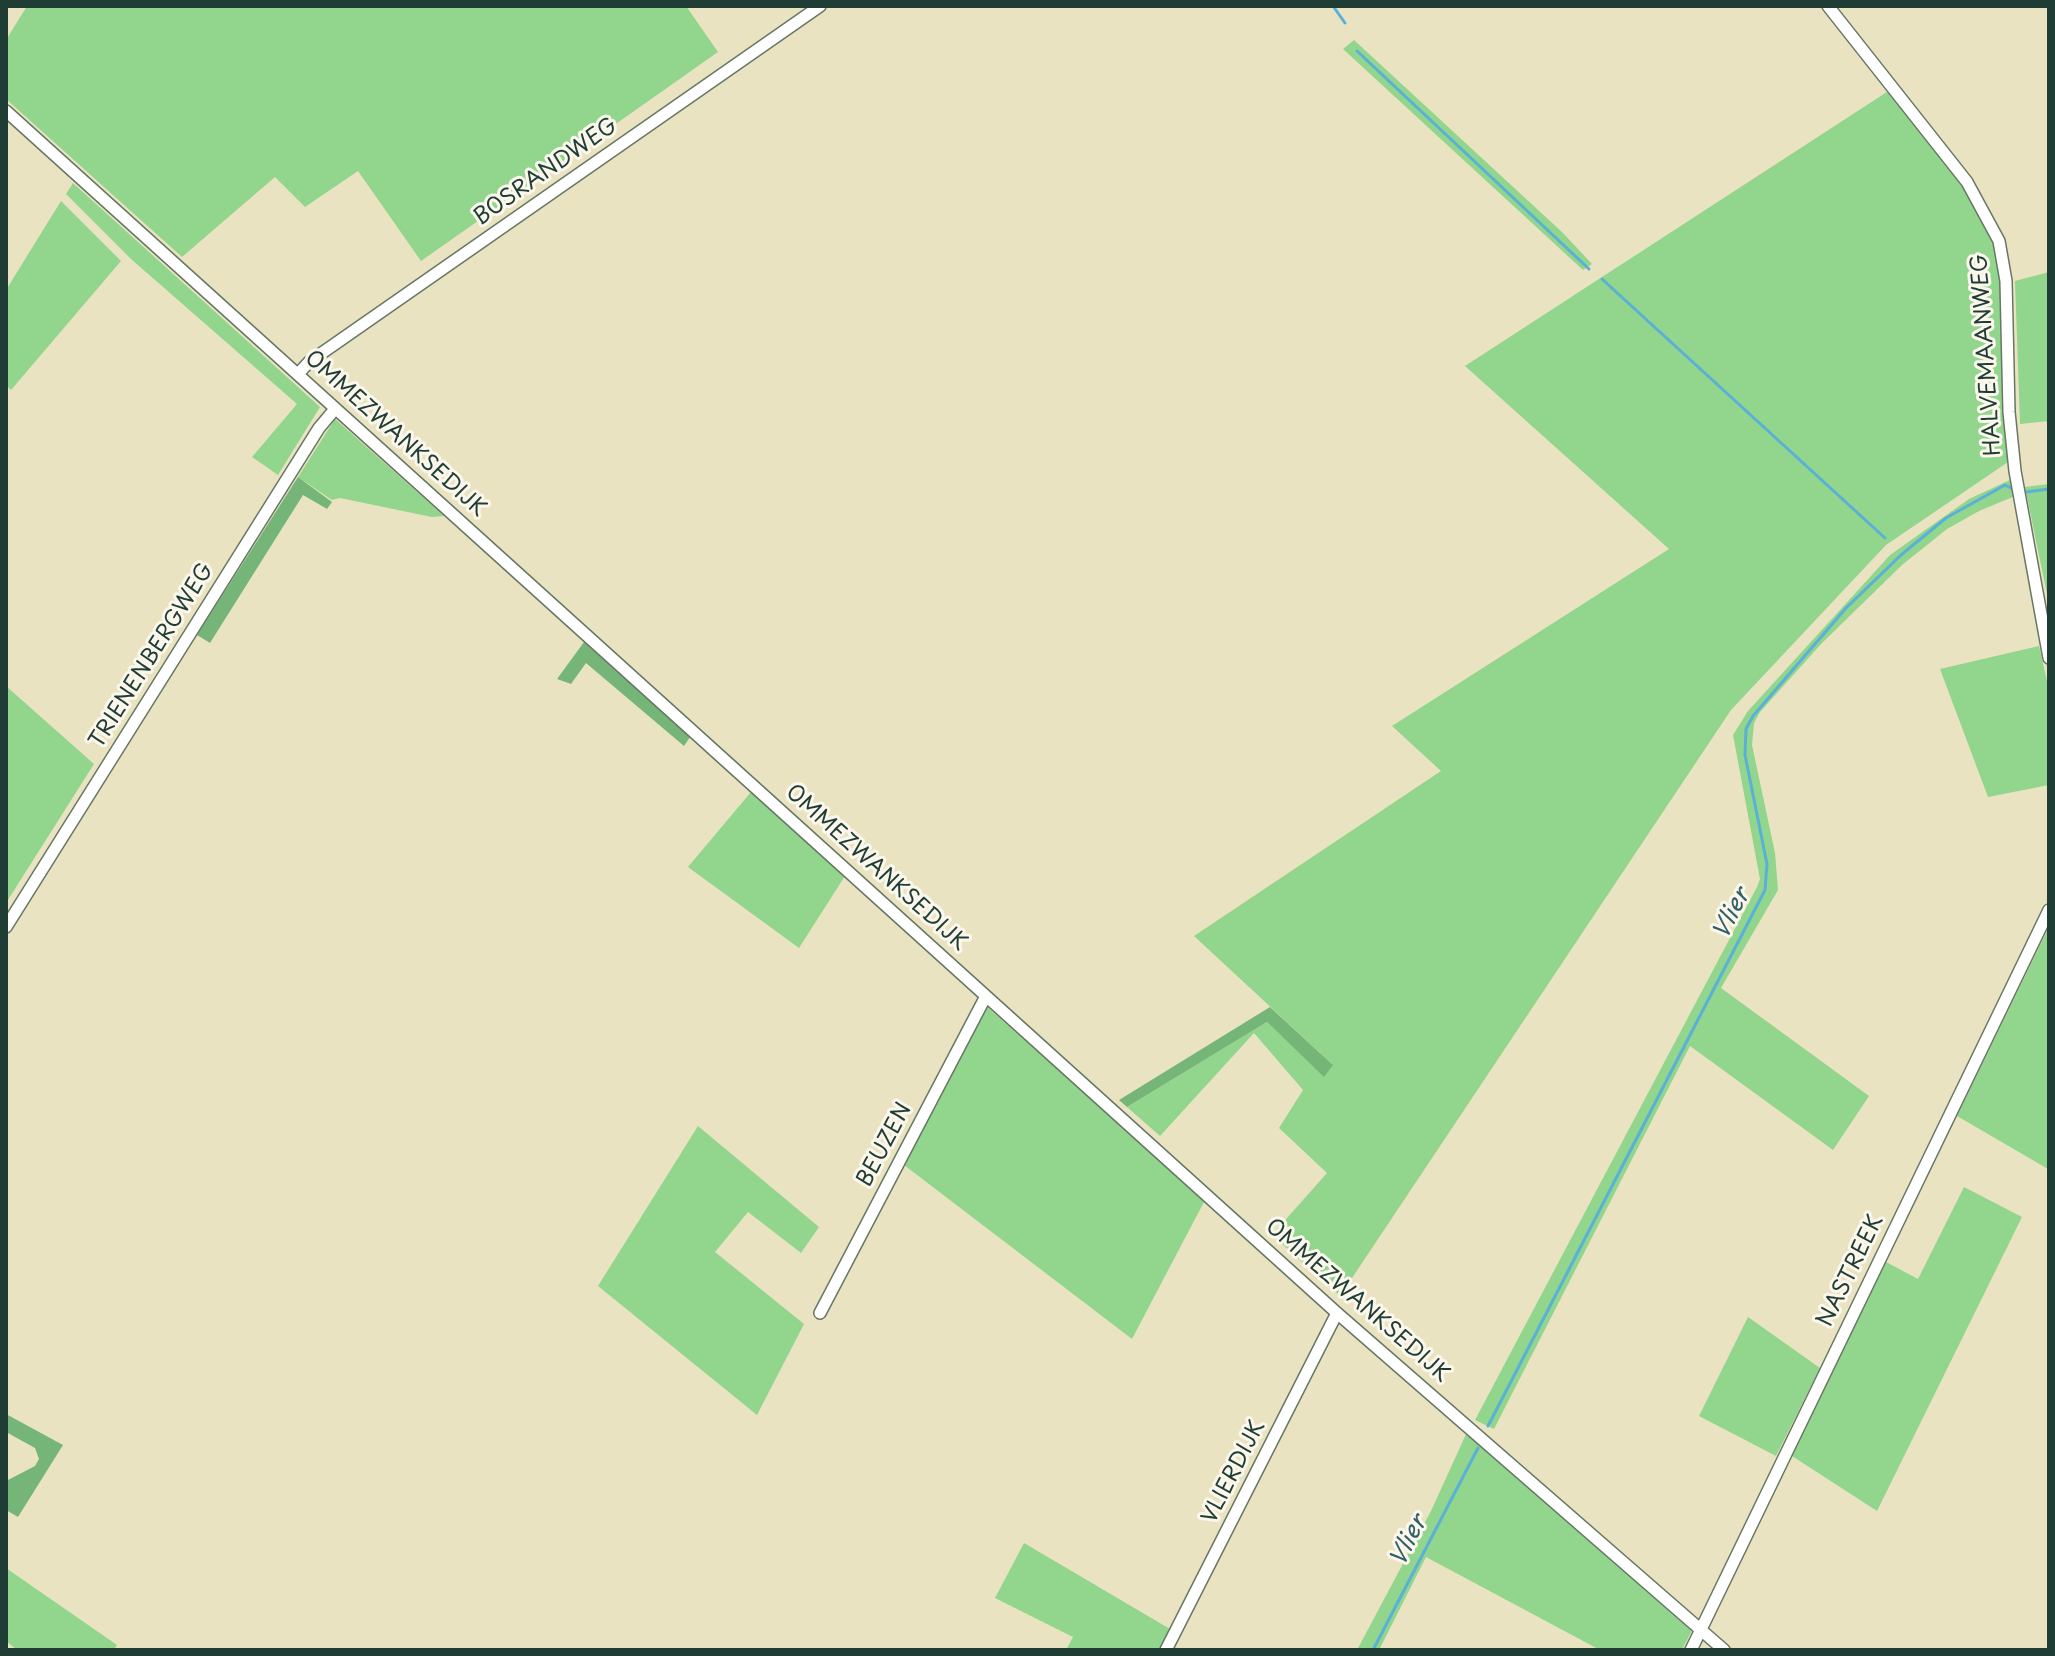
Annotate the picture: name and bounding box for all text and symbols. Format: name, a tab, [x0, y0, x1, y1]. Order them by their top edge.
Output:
street label: BOSRANDWEG	[469, 113, 623, 231]
street label: HALVEMAANWEG	[1967, 253, 2007, 457]
street label: OMMEZWANKSEDIJK	[299, 345, 491, 523]
street label: TRIENENBERGWEG	[84, 559, 220, 753]
street label: OMMEZWANKSEDIJK	[780, 779, 972, 957]
water label: Vlier	[1707, 884, 1757, 944]
street label: BEUZEN	[852, 1099, 918, 1191]
street label: NASTREEK	[1812, 1210, 1890, 1332]
street label: OMMEZWANKSEDIJK	[1260, 1214, 1454, 1388]
street label: VLIERDIJK	[1197, 1416, 1271, 1528]
water label: Vlier	[1384, 1511, 1434, 1571]

